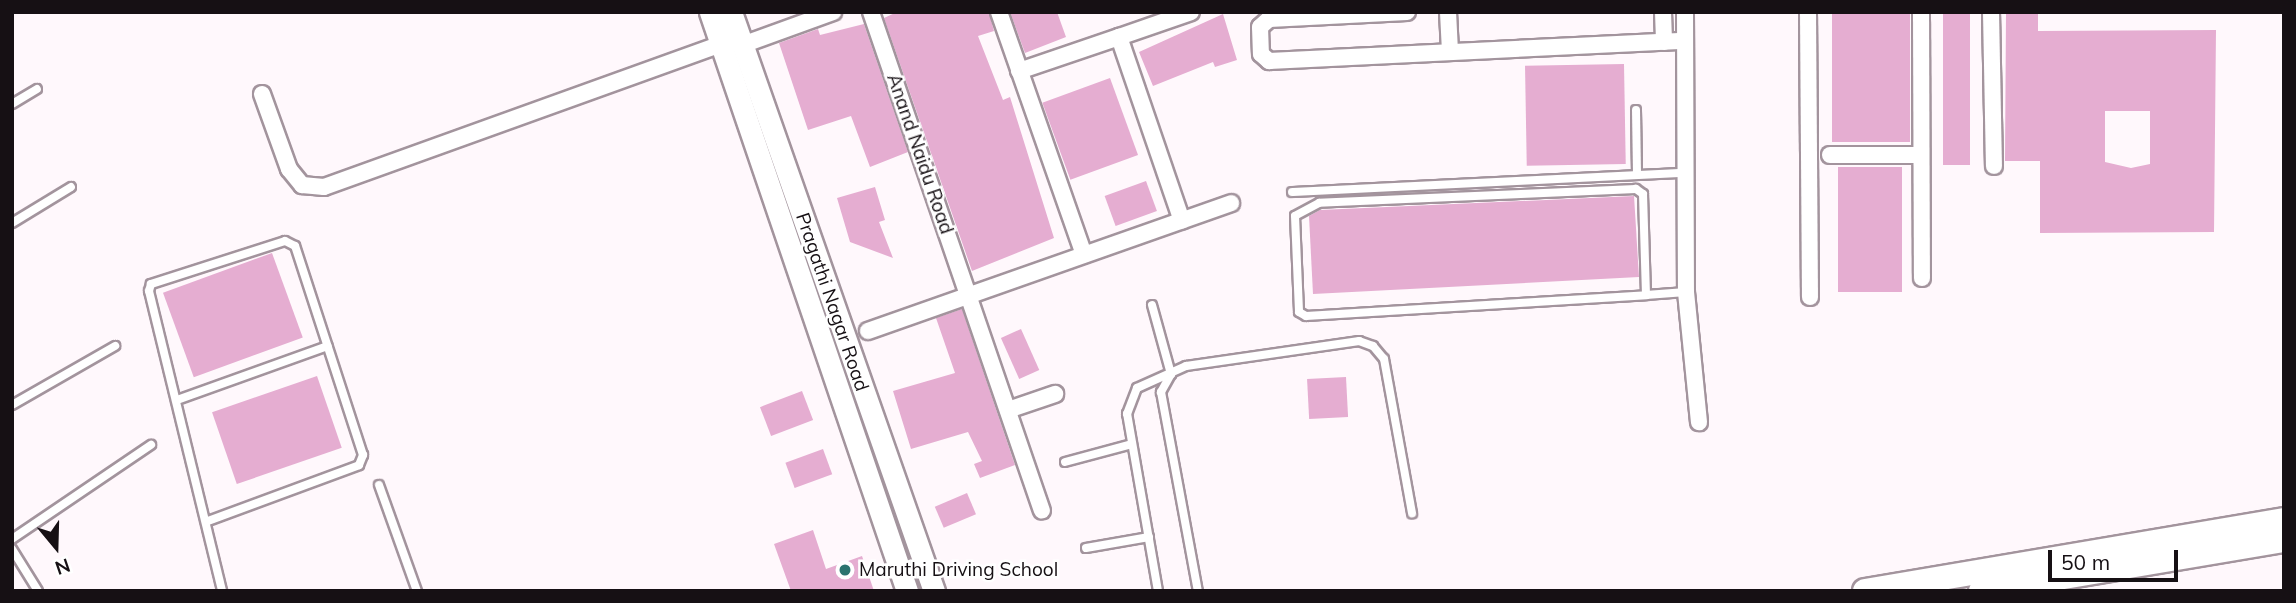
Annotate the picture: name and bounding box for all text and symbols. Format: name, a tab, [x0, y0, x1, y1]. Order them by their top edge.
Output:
street label: Anand Naidu Road	[882, 71, 958, 237]
street label: Pragathi Nagar Road	[791, 210, 873, 394]
north arrow	[21, 512, 91, 582]
scale bar	[2051, 536, 2180, 580]
text: 50 m	[2061, 549, 2110, 575]
text: N	[52, 553, 74, 581]
place label: Maruthi Driving School	[859, 559, 1058, 581]
marker: Maruthi Driving School	[837, 562, 853, 578]

